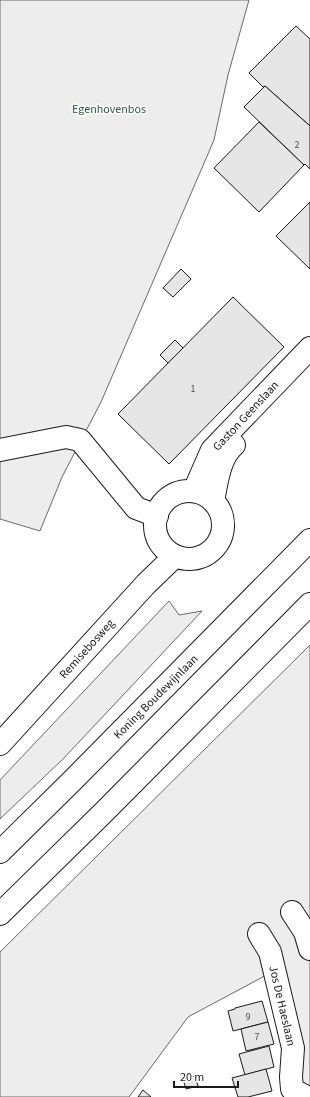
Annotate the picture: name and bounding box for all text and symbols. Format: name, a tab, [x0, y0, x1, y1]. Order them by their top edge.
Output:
park label: Egenhovenbos	[72, 101, 146, 118]
house number: 2	[295, 138, 300, 152]
street label: Gaston Geenslaan	[209, 377, 283, 455]
house number: 1	[191, 382, 196, 396]
street label: Remisebosweg	[56, 615, 118, 683]
street label: Koning Boudewijnlaan	[110, 651, 202, 743]
street label: Jos De Haeslaan	[264, 964, 300, 1048]
house number: 9	[246, 1010, 251, 1024]
house number: 7	[255, 1030, 260, 1044]
scale bar	[174, 1063, 238, 1089]
text: 20 m	[180, 1069, 204, 1086]

